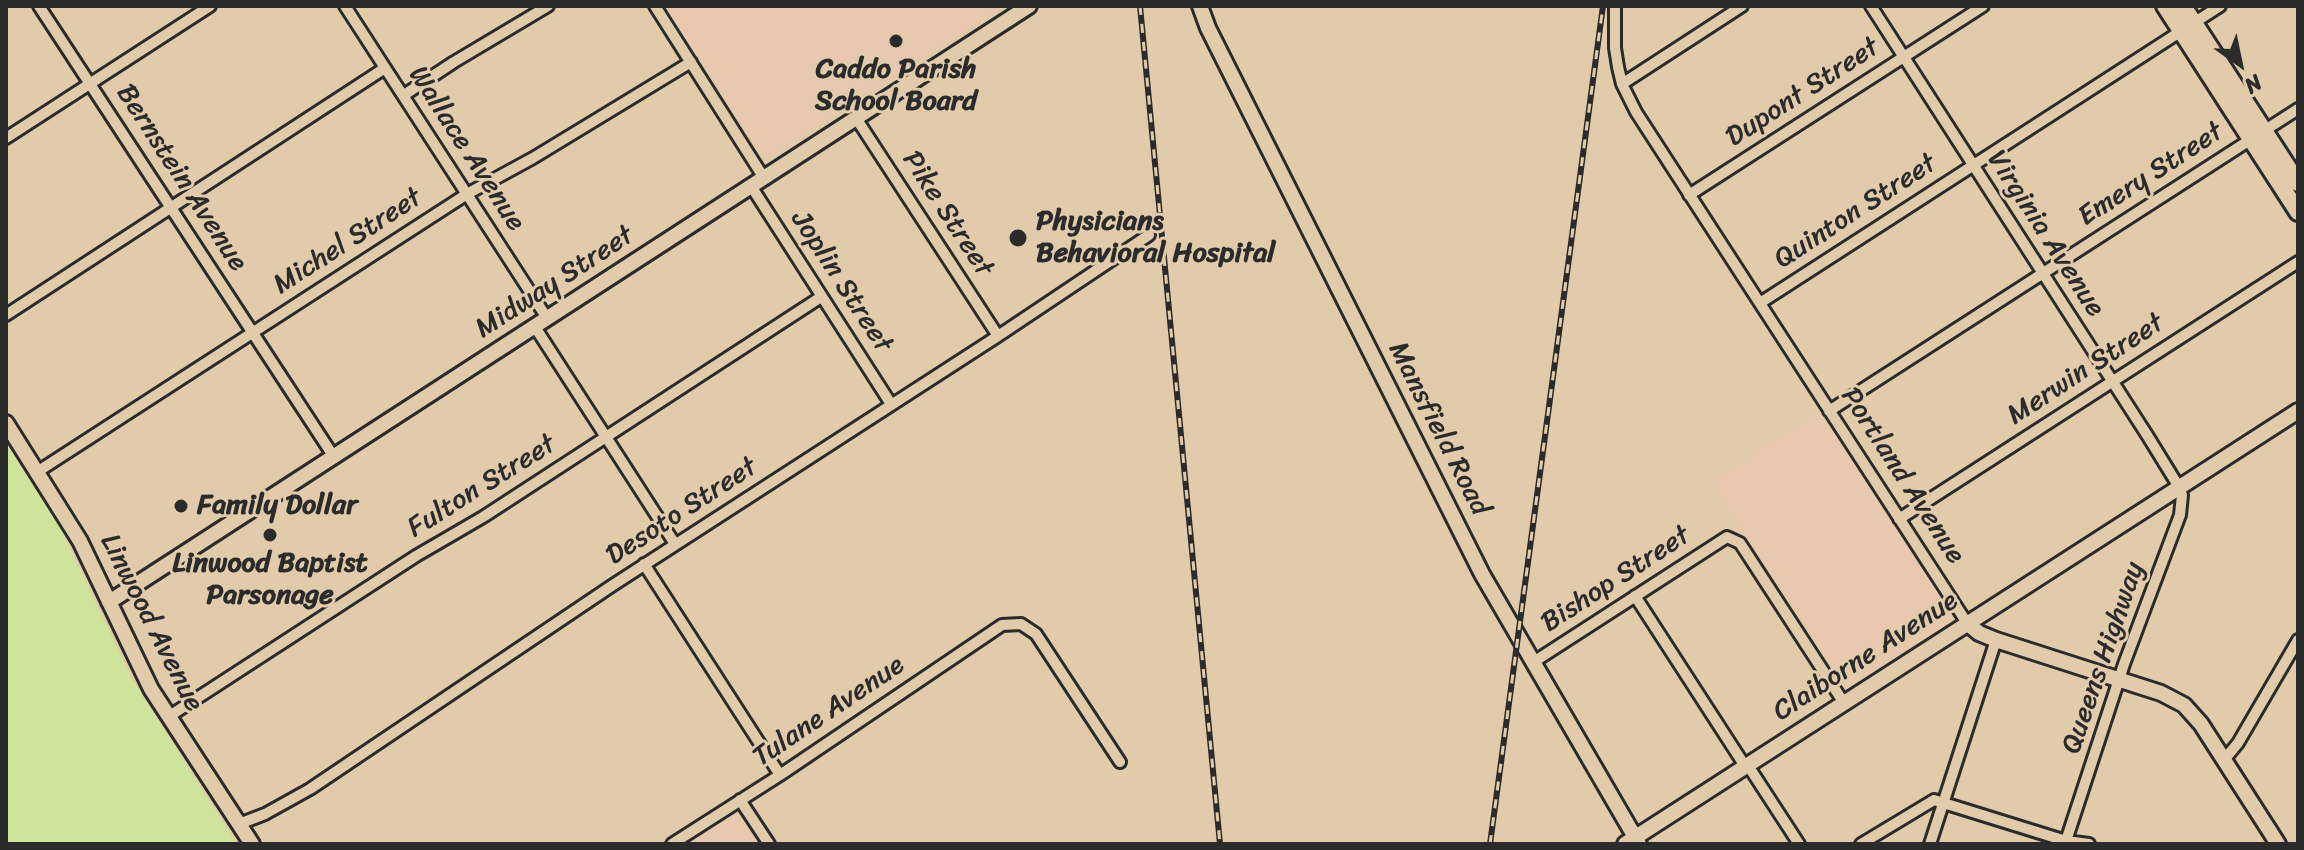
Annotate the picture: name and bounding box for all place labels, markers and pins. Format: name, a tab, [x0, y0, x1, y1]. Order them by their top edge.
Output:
marker: Caddo Parish School Board	[887, 32, 905, 50]
place label: Caddo Parish School Board	[815, 53, 977, 119]
place label: Physicians Behavioral Hospital	[1036, 205, 1275, 271]
marker: Physicians Behavioral Hospital	[1007, 227, 1029, 249]
place label: Family Dollar	[197, 489, 358, 523]
marker: Family Dollar	[172, 497, 190, 515]
marker: Linwood Baptist Parsonage	[261, 526, 279, 544]
place label: Linwood Baptist Parsonage	[172, 547, 368, 613]

